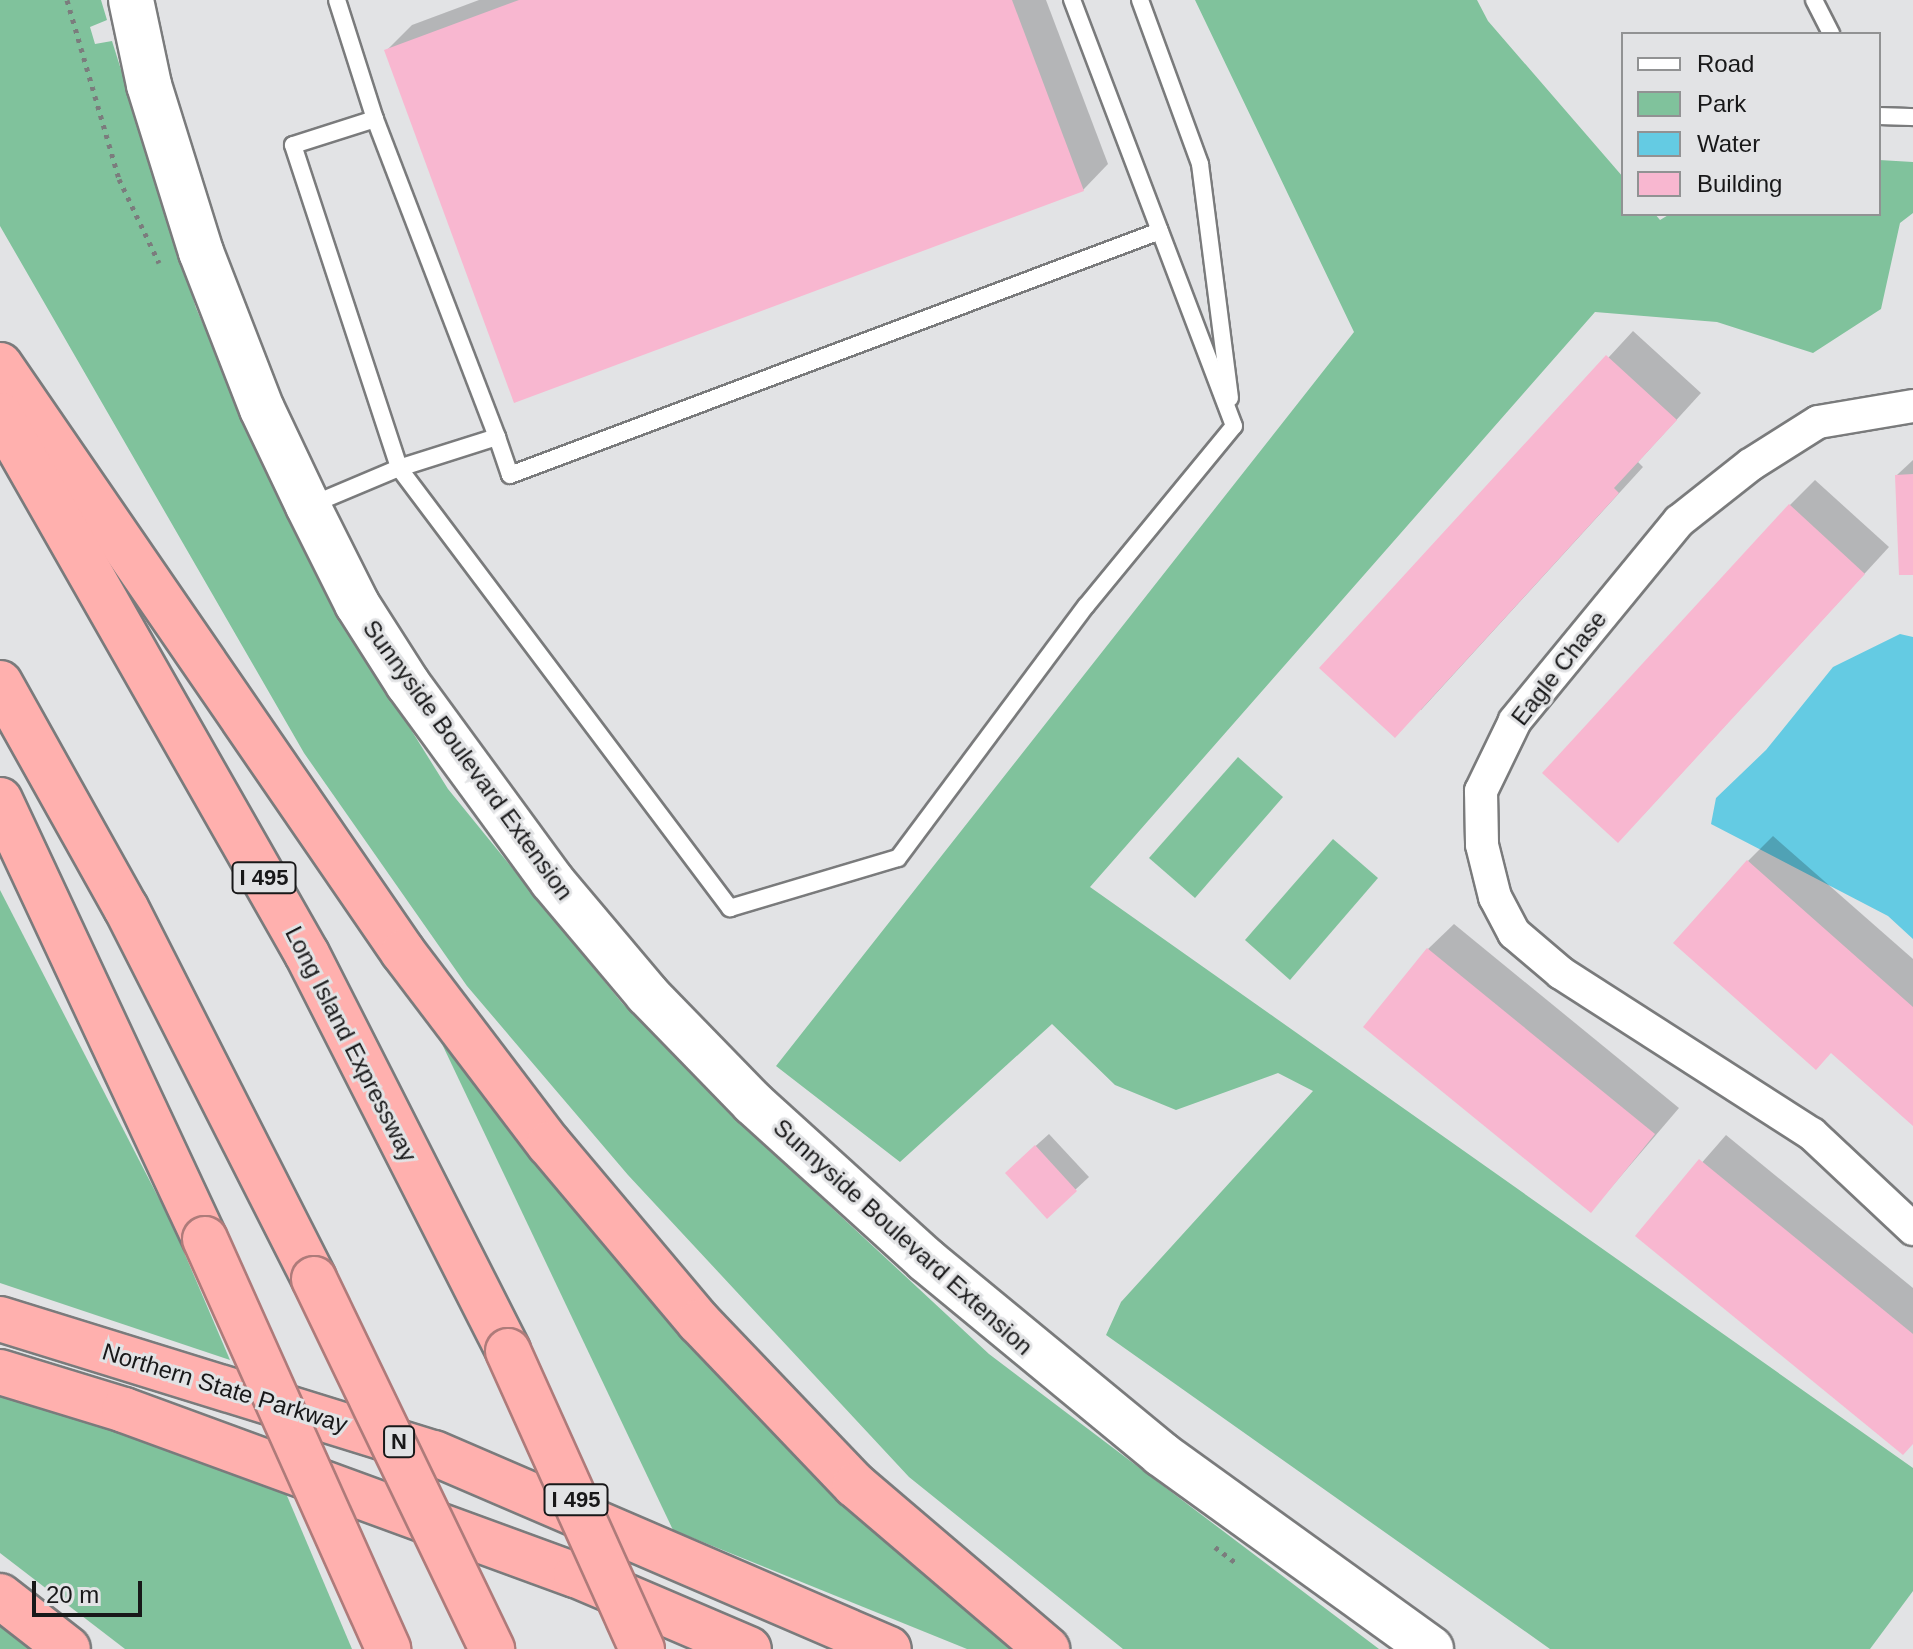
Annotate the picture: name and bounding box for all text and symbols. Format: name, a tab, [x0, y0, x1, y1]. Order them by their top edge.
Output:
legend	[1621, 32, 1881, 216]
text: Road	[1697, 50, 1754, 77]
text: Park	[1697, 90, 1746, 117]
text: Water	[1697, 130, 1760, 157]
text: Building	[1697, 170, 1782, 197]
street label: Eagle Chase	[1505, 605, 1613, 731]
street label: Sunnyside Boulevard Extension	[357, 614, 579, 906]
road number: I 495	[230, 860, 298, 896]
street label: Long Island Expressway	[279, 922, 423, 1166]
street label: Sunnyside Boulevard Extension	[767, 1113, 1039, 1361]
street label: Northern State Parkway	[99, 1337, 351, 1439]
road number: N	[383, 1424, 415, 1460]
road number: I 495	[542, 1482, 610, 1518]
scale bar	[36, 1565, 146, 1615]
text: 20 m	[46, 1581, 99, 1608]

